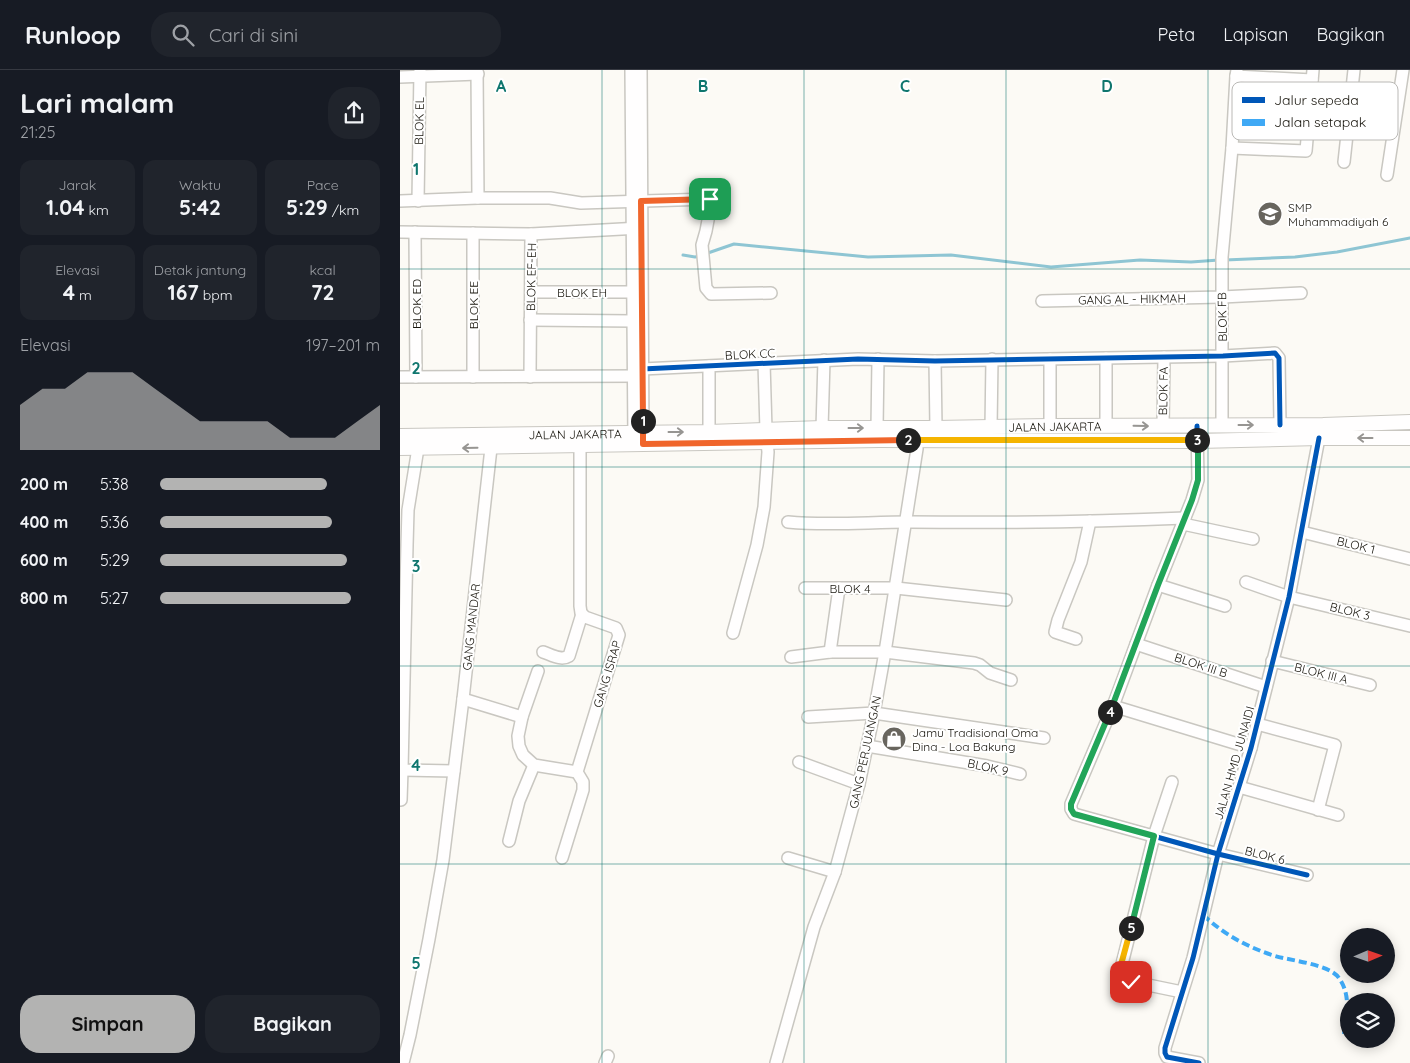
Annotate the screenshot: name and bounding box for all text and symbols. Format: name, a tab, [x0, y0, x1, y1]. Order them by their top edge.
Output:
search box	[151, 12, 501, 57]
text: Runloop	[25, 20, 121, 50]
icon: search	[169, 21, 197, 49]
text: Cari di sini	[209, 23, 298, 47]
text: Peta	[1158, 23, 1195, 46]
text: Lapisan	[1223, 23, 1288, 46]
text: Bagikan	[1316, 23, 1385, 46]
text: A	[496, 76, 507, 96]
text: B	[698, 76, 708, 96]
text: C	[900, 76, 910, 96]
text: D	[1101, 76, 1113, 96]
legend	[1232, 82, 1398, 140]
text: Lari malam	[20, 85, 174, 120]
button: share	[328, 87, 380, 139]
text: Jalur sepeda	[1274, 91, 1359, 109]
street label: BLOK EL	[411, 96, 427, 145]
text: Jalan setapak	[1274, 113, 1366, 131]
text: 21:25	[20, 122, 55, 142]
text: 1	[413, 159, 419, 179]
text: Jarak	[58, 176, 96, 194]
text: Waktu	[179, 176, 221, 194]
text: Pace	[307, 176, 339, 194]
pin	[689, 178, 731, 220]
icon: arrive	[696, 185, 724, 213]
text: 1.04	[46, 194, 85, 220]
text: 5:42	[179, 194, 221, 220]
text: 5:29	[286, 194, 328, 220]
place label: SMP Muhammadiyah 6	[1288, 200, 1389, 229]
text: km	[85, 201, 109, 219]
text: /km	[328, 201, 359, 219]
school or university icon: SMP Muhammadiyah 6	[1257, 201, 1283, 227]
street label: BLOK EF-EH	[523, 243, 539, 311]
text: Elevasi	[55, 261, 99, 279]
text: Detak jantung	[154, 261, 246, 279]
text: kcal	[310, 261, 336, 279]
text: 4	[63, 279, 75, 305]
text: 167	[168, 279, 199, 305]
text: 72	[311, 279, 334, 305]
street label: BLOK ED	[409, 279, 424, 329]
street label: BLOK EE	[466, 281, 481, 329]
street label: BLOK EH	[557, 285, 607, 300]
text: m	[75, 286, 92, 304]
text: bpm	[199, 286, 232, 304]
street label: GANG AL - HIKMAH	[1078, 291, 1186, 307]
street label: BLOK FB	[1214, 292, 1230, 342]
text: Elevasi	[20, 335, 71, 355]
text: 197–201 m	[306, 335, 380, 355]
street label: BLOK CC	[724, 345, 776, 363]
text: 2	[411, 358, 421, 378]
street label: BLOK FA	[1155, 366, 1171, 416]
pin: 1	[630, 408, 656, 434]
text: 1	[641, 412, 646, 430]
street label: JALAN JAKARTA	[1008, 418, 1102, 434]
one-way arrow	[1237, 420, 1253, 430]
one-way arrow	[1132, 421, 1149, 431]
one-way arrow	[848, 423, 864, 433]
street label: JALAN JAKARTA	[528, 426, 622, 442]
one-way arrow	[668, 427, 684, 437]
pin: 2	[896, 428, 920, 452]
pin: 3	[1184, 428, 1210, 452]
text: 2	[905, 431, 912, 449]
text: 3	[1194, 431, 1201, 449]
one-way arrow	[1357, 433, 1373, 443]
one-way arrow	[462, 443, 478, 453]
text: 200 m	[20, 474, 68, 494]
text: 5:38	[100, 474, 129, 494]
text: 400 m	[20, 512, 68, 532]
text: 5:36	[100, 512, 129, 532]
street label: BLOK 1	[1335, 533, 1377, 557]
text: 600 m	[20, 550, 68, 570]
text: 5:29	[100, 550, 130, 570]
text: 3	[412, 556, 420, 576]
street label: BLOK 4	[830, 581, 870, 596]
street label: GANG MANDAR	[459, 583, 483, 671]
text: 800 m	[20, 588, 68, 608]
text: 5:27	[100, 588, 128, 608]
street label: BLOK 3	[1328, 599, 1372, 623]
street label: GANG ISRAP	[590, 639, 624, 709]
street label: BLOK III B	[1173, 649, 1230, 681]
street label: BLOK III A	[1293, 659, 1350, 687]
street label: GANG PERJUANGAN	[846, 694, 884, 810]
pin: 4	[1098, 700, 1122, 724]
text: 4	[1106, 703, 1115, 721]
street label: JALAN HMD JUNAIDI	[1211, 704, 1257, 822]
place label: Jamu Tradisional Oma Dina - Loa Bakung	[912, 725, 1038, 754]
shop icon: Jamu Tradisional Oma Dina - Loa Bakung	[881, 726, 907, 752]
text: 4	[411, 755, 421, 775]
street label: BLOK 9	[966, 755, 1010, 779]
street label: BLOK 6	[1243, 843, 1287, 867]
pin: 5	[1118, 916, 1144, 940]
text: 5	[1127, 919, 1136, 937]
north arrow	[1340, 928, 1395, 982]
map controls	[1340, 928, 1395, 1048]
text: 5	[411, 953, 421, 973]
pin	[1110, 961, 1152, 1003]
icon: check	[1117, 968, 1145, 996]
button: layers	[1340, 993, 1395, 1048]
button: Simpan	[20, 995, 195, 1053]
button: Bagikan	[205, 995, 380, 1053]

